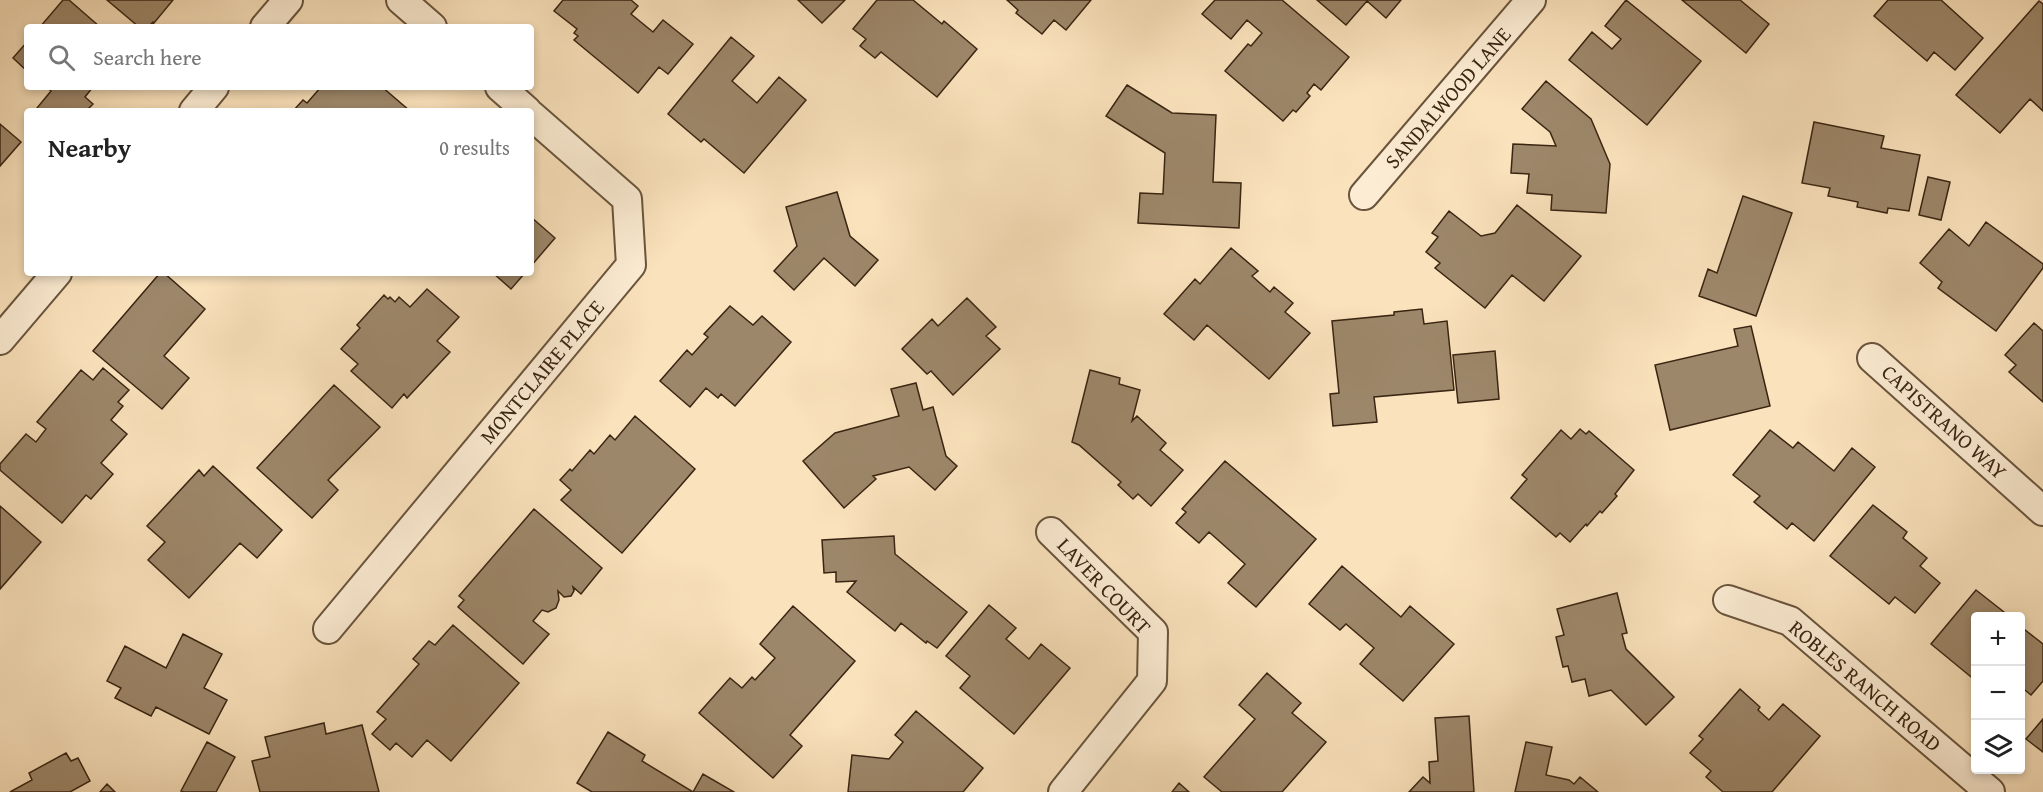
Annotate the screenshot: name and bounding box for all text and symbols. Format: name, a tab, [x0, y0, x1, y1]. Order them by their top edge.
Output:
street label: SANDALWOOD LANE	[1377, 20, 1518, 175]
search box	[24, 24, 534, 90]
icon: search	[45, 41, 78, 74]
text: Search here	[93, 41, 202, 73]
text: Nearby	[48, 128, 131, 167]
text: 0 results	[439, 133, 510, 162]
street label: MONTCLAIRE PLACE	[472, 293, 611, 450]
street label: CAPISTRANO WAY	[1875, 357, 2014, 487]
street label: LAVER COURT	[1050, 530, 1159, 641]
street label: ROBLES RANCH ROAD	[1782, 612, 1948, 759]
map controls	[1971, 612, 2025, 774]
button: +	[1971, 612, 2025, 666]
button: −	[1971, 666, 2025, 720]
button: layers	[1971, 720, 2025, 774]

